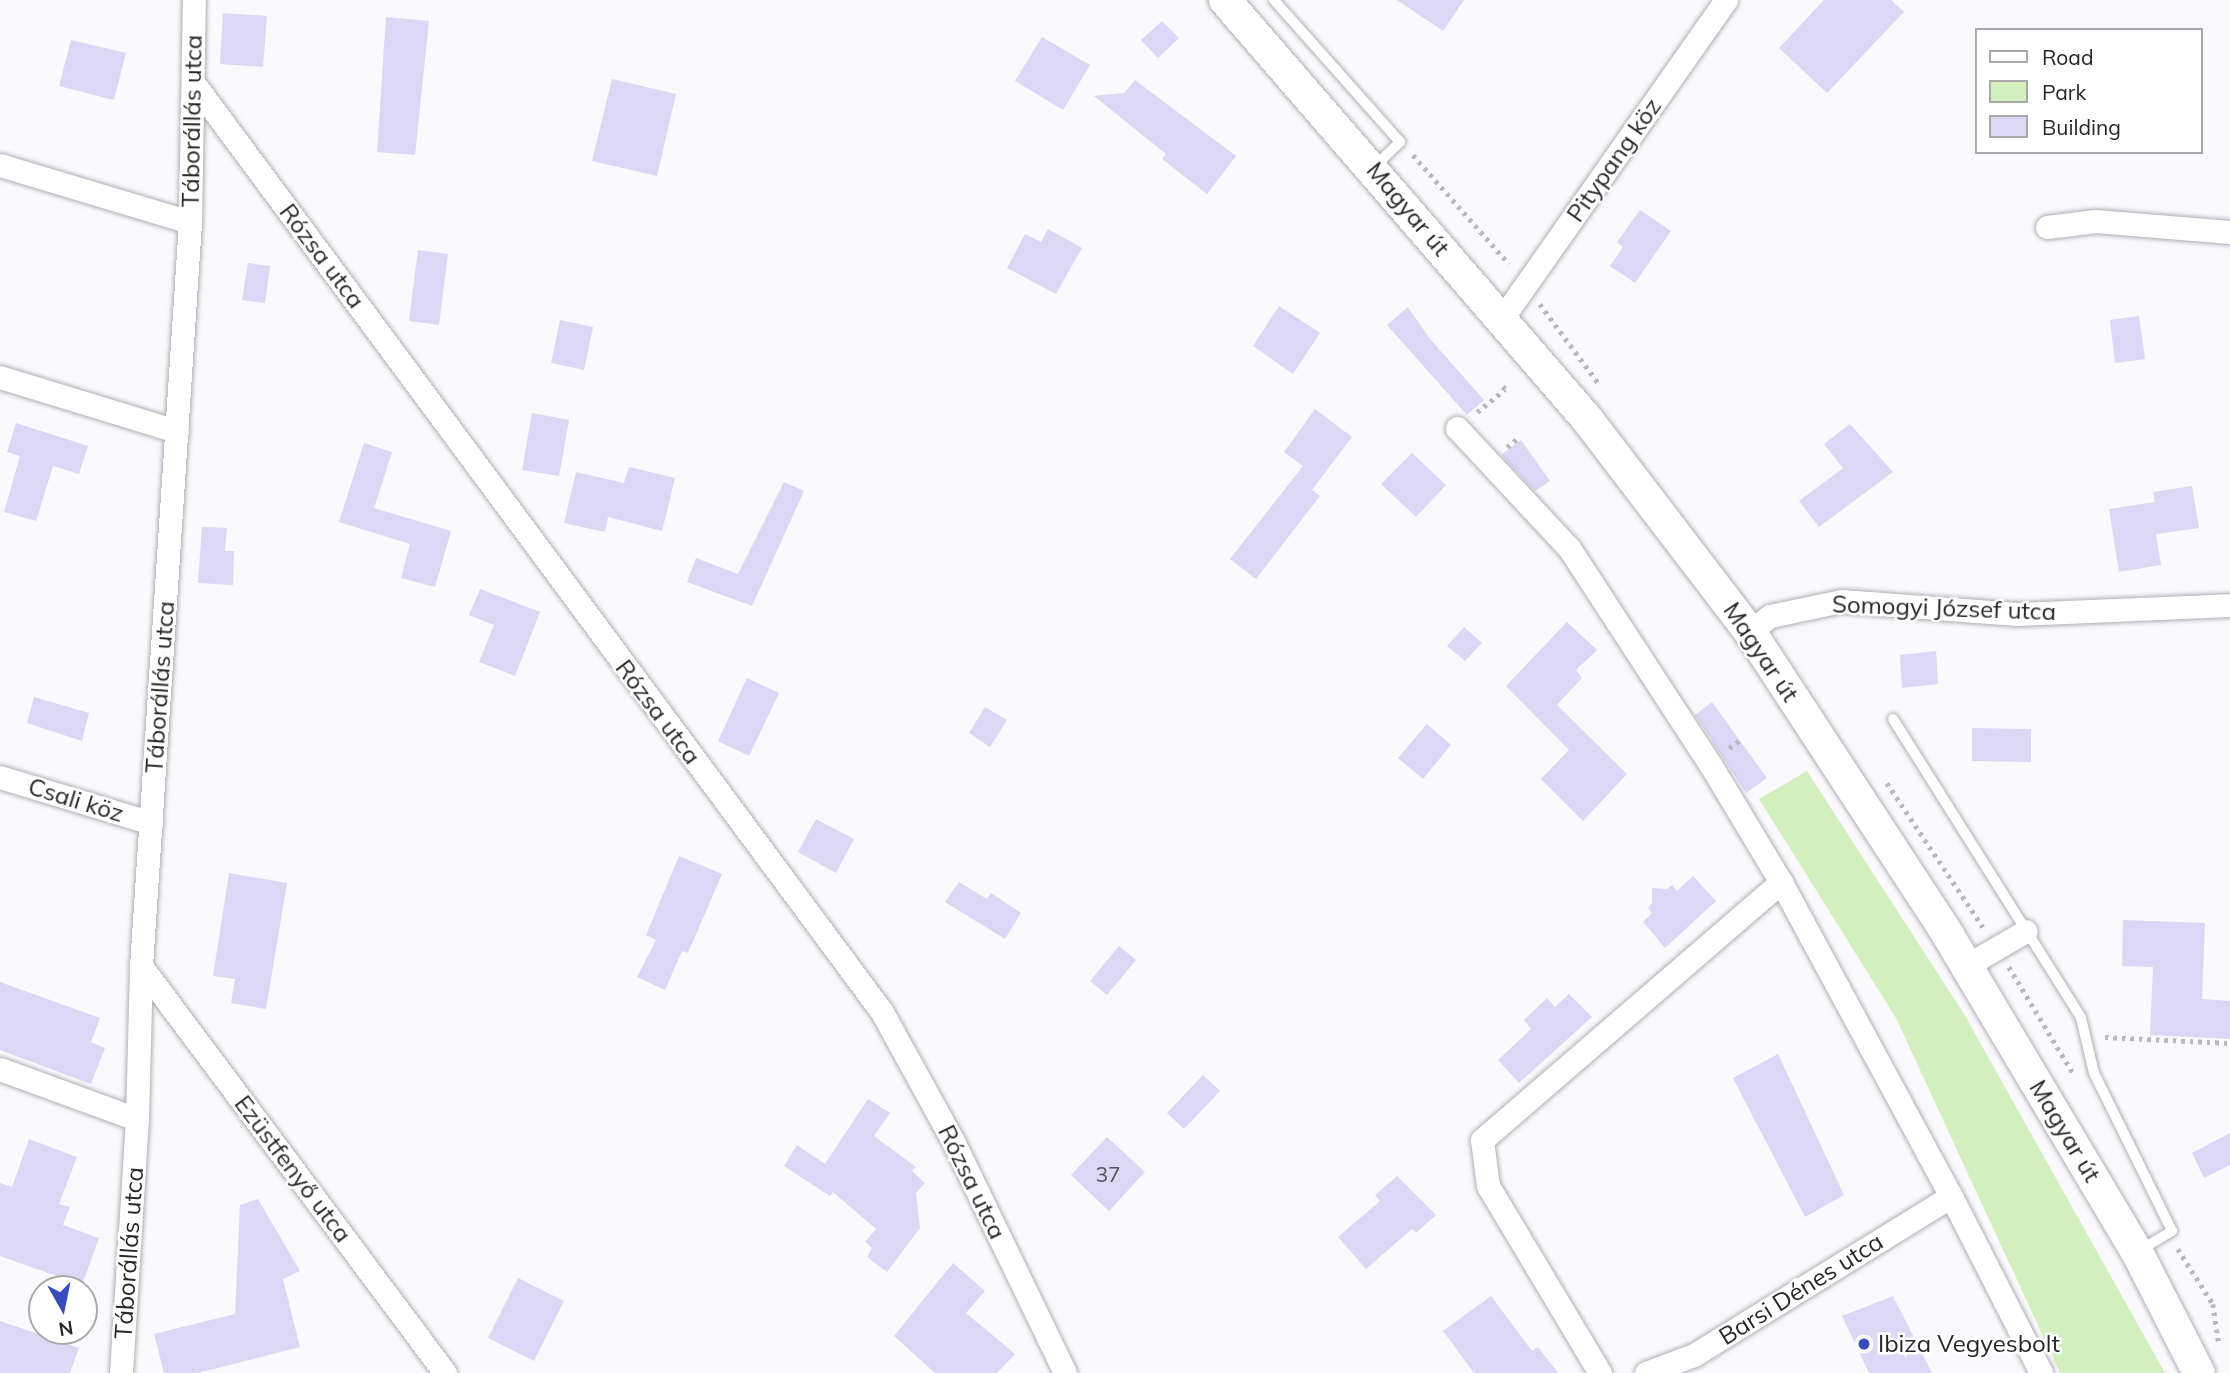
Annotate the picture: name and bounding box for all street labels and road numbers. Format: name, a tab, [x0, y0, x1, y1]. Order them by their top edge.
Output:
street label: Táborállás utca	[176, 35, 208, 207]
street label: Pitypang köz	[1561, 93, 1667, 227]
street label: Magyar út	[1360, 156, 1456, 262]
street label: Rózsa utca	[273, 198, 371, 314]
street label: Somogyi József utca	[1832, 590, 2056, 626]
street label: Magyar út	[1717, 597, 1805, 707]
street label: Táborállás utca	[140, 600, 180, 774]
street label: Rózsa utca	[609, 654, 707, 770]
street label: Csali köz	[25, 772, 127, 828]
street label: Magyar út	[2023, 1075, 2107, 1187]
street label: Ezüstfenyő utca	[228, 1090, 358, 1248]
street label: Rózsa utca	[932, 1120, 1012, 1244]
street label: Táborállás utca	[109, 1166, 149, 1340]
street label: Barsi Dénes utca	[1714, 1227, 1888, 1351]

